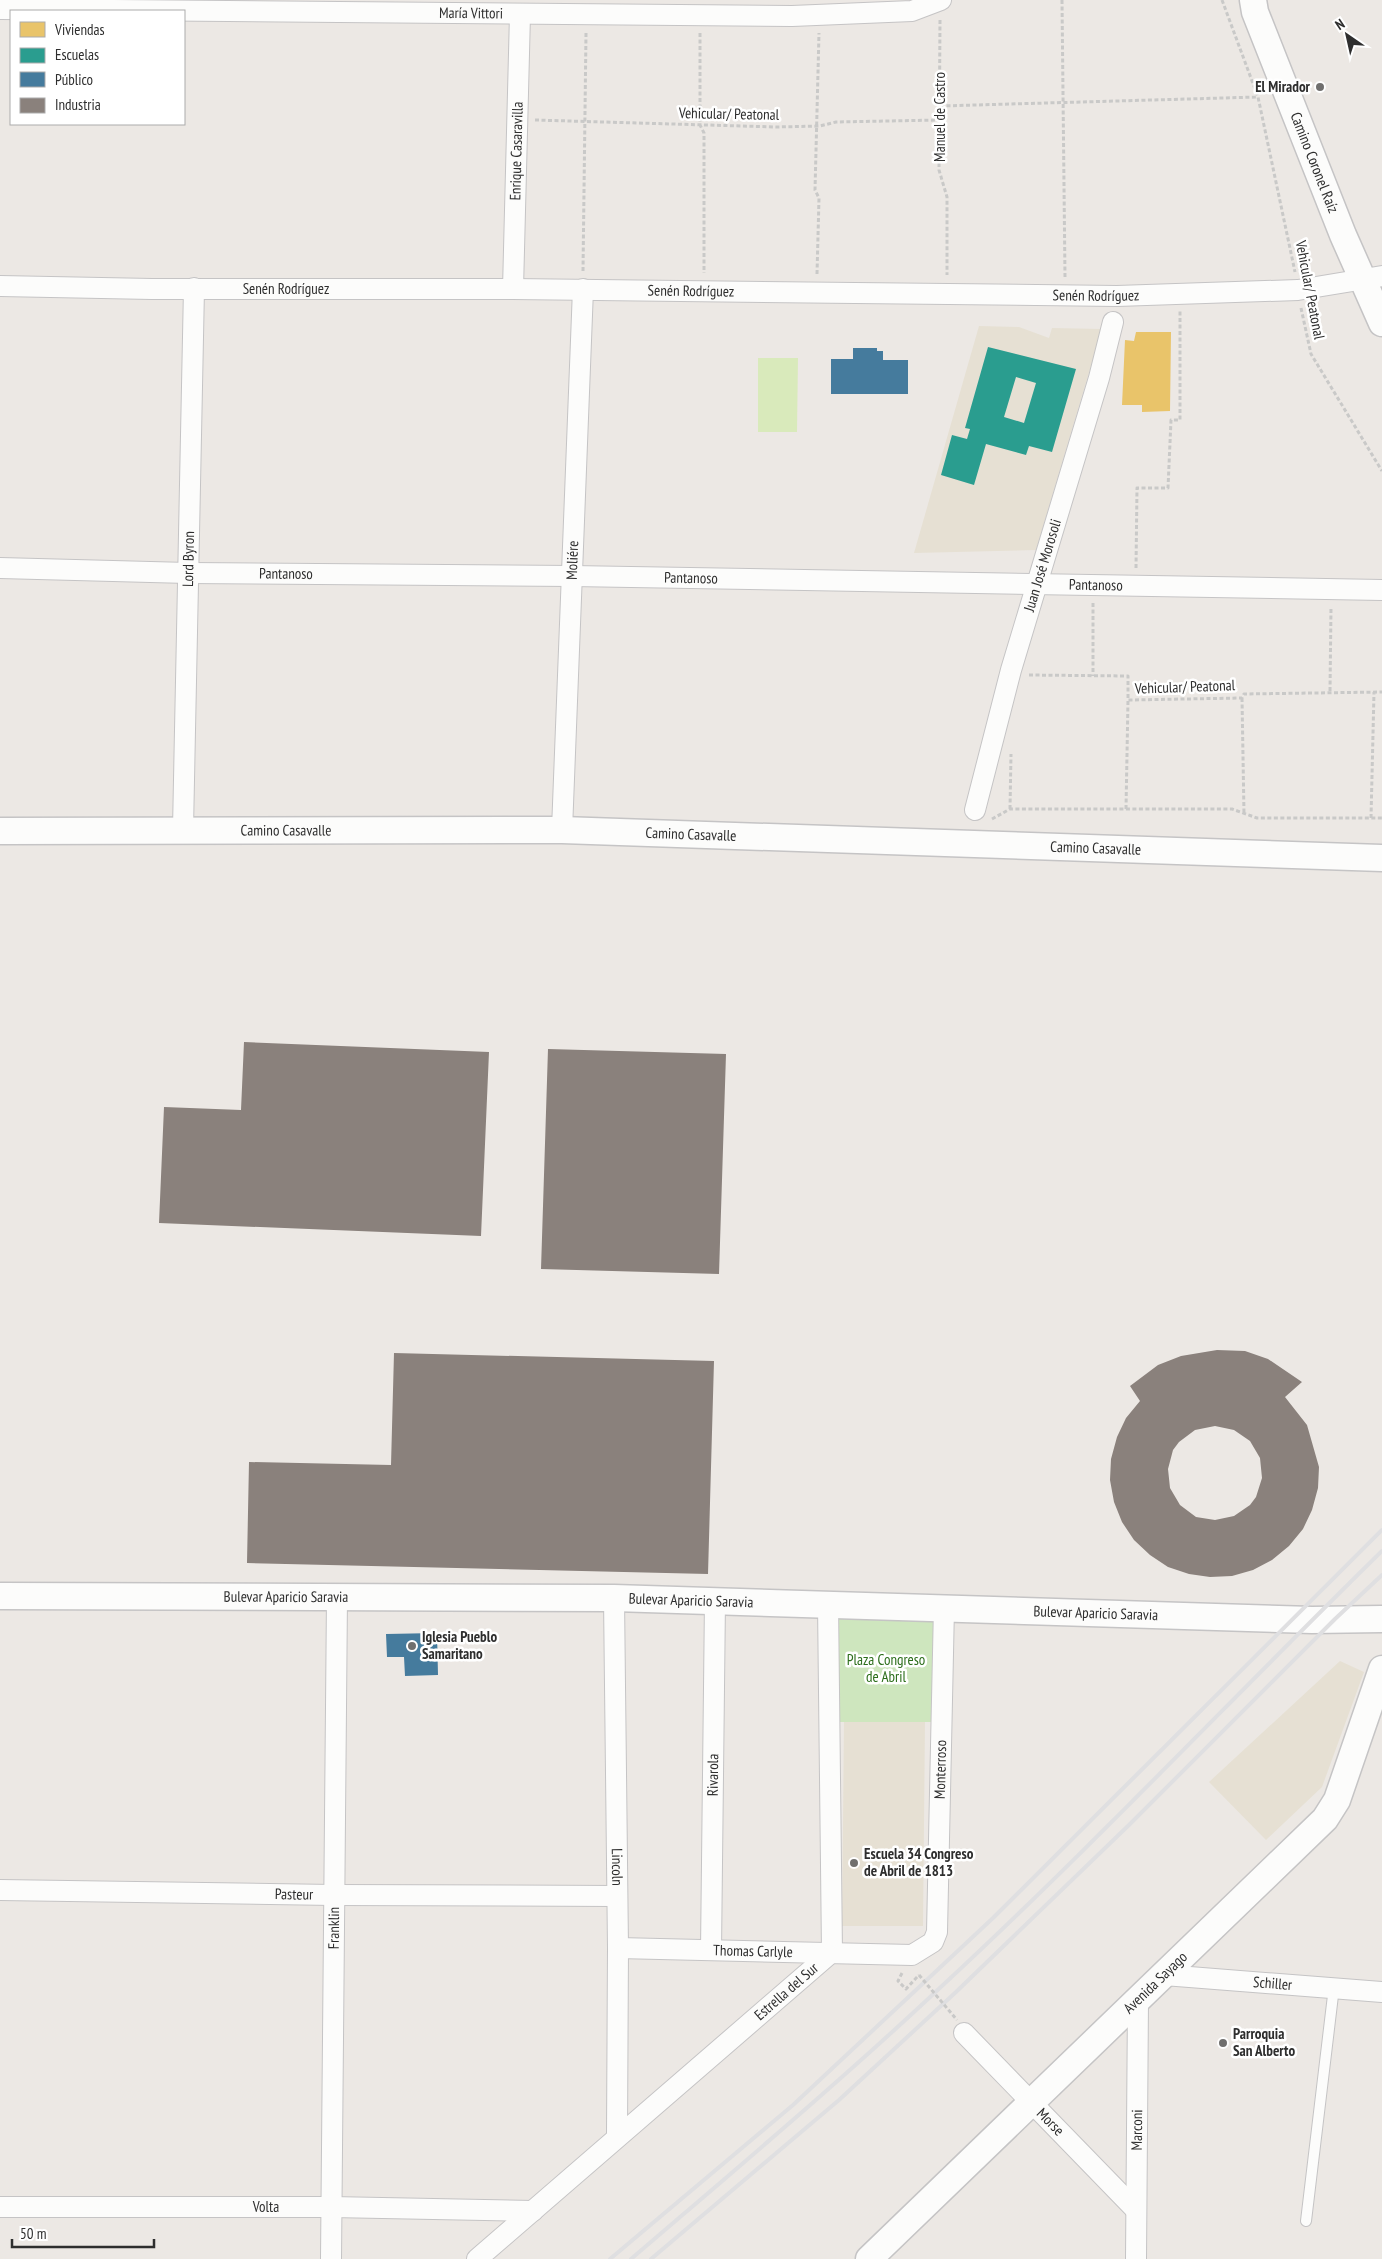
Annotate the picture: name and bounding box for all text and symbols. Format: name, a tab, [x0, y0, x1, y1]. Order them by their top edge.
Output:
street label: María Vittori	[439, 3, 503, 22]
legend	[10, 10, 185, 125]
north arrow	[1322, 10, 1372, 60]
text: N	[1332, 15, 1348, 34]
text: Viviendas	[54, 20, 105, 39]
text: Escuelas	[55, 45, 99, 64]
text: Público	[55, 70, 93, 89]
street label: Manuel de Castro	[930, 72, 949, 162]
place label: El Mirador	[1255, 77, 1311, 96]
marker: El Mirador	[1314, 81, 1326, 93]
text: Industria	[55, 95, 101, 114]
street label: Enrique Casaravilla	[505, 101, 527, 201]
street label: Vehicular/ Peatonal	[678, 103, 780, 124]
street label: Camino Coronel Raíz	[1286, 109, 1343, 216]
street label: Vehicular/ Peatonal	[1291, 238, 1329, 341]
street label: Senén Rodríguez	[243, 279, 329, 298]
street label: Senén Rodríguez	[648, 281, 734, 301]
street label: Senén Rodríguez	[1052, 285, 1140, 305]
street label: Juan José Morosoli	[1019, 517, 1065, 614]
street label: Lord Byron	[178, 531, 198, 587]
street label: Moliére	[562, 540, 582, 580]
street label: Pantanoso	[259, 564, 313, 583]
street label: Pantanoso	[664, 568, 718, 588]
street label: Pantanoso	[1069, 575, 1123, 595]
street label: Vehicular/ Peatonal	[1133, 675, 1236, 698]
street label: Camino Casavalle	[241, 820, 331, 840]
street label: Camino Casavalle	[645, 823, 737, 845]
street label: Camino Casavalle	[1050, 837, 1141, 859]
street label: Bulevar Aparicio Saravia	[224, 1587, 348, 1606]
street label: Bulevar Aparicio Saravia	[628, 1588, 754, 1611]
street label: Bulevar Aparicio Saravia	[1033, 1601, 1158, 1624]
place label: Iglesia Pueblo Samaritano	[422, 1627, 497, 1663]
marker: Iglesia Pueblo Samaritano	[406, 1640, 418, 1652]
park label: Plaza Congreso de Abril	[847, 1650, 925, 1686]
street label: Monterroso	[930, 1740, 950, 1799]
street label: Rivarola	[703, 1754, 722, 1796]
place label: Escuela 34 Congreso de Abril de 1813	[864, 1844, 974, 1880]
street label: Lincoln	[608, 1848, 627, 1886]
marker: Escuela 34 Congreso de Abril de 1813	[848, 1857, 860, 1869]
street label: Pasteur	[275, 1884, 314, 1904]
street label: Franklin	[324, 1907, 343, 1949]
street label: Thomas Carlyle	[713, 1940, 793, 1961]
street label: Avenida Sayago	[1119, 1947, 1191, 2017]
street label: Estrella del Sur	[750, 1958, 823, 2024]
street label: Schiller	[1253, 1972, 1294, 1994]
place label: Parroquia San Alberto	[1233, 2024, 1295, 2060]
marker: Parroquia San Alberto	[1217, 2037, 1229, 2049]
street label: Morse	[1033, 2104, 1069, 2139]
street label: Marconi	[1127, 2109, 1146, 2151]
street label: Volta	[252, 2197, 279, 2216]
scale bar	[12, 2216, 155, 2248]
text: 50 m	[20, 2224, 46, 2243]

